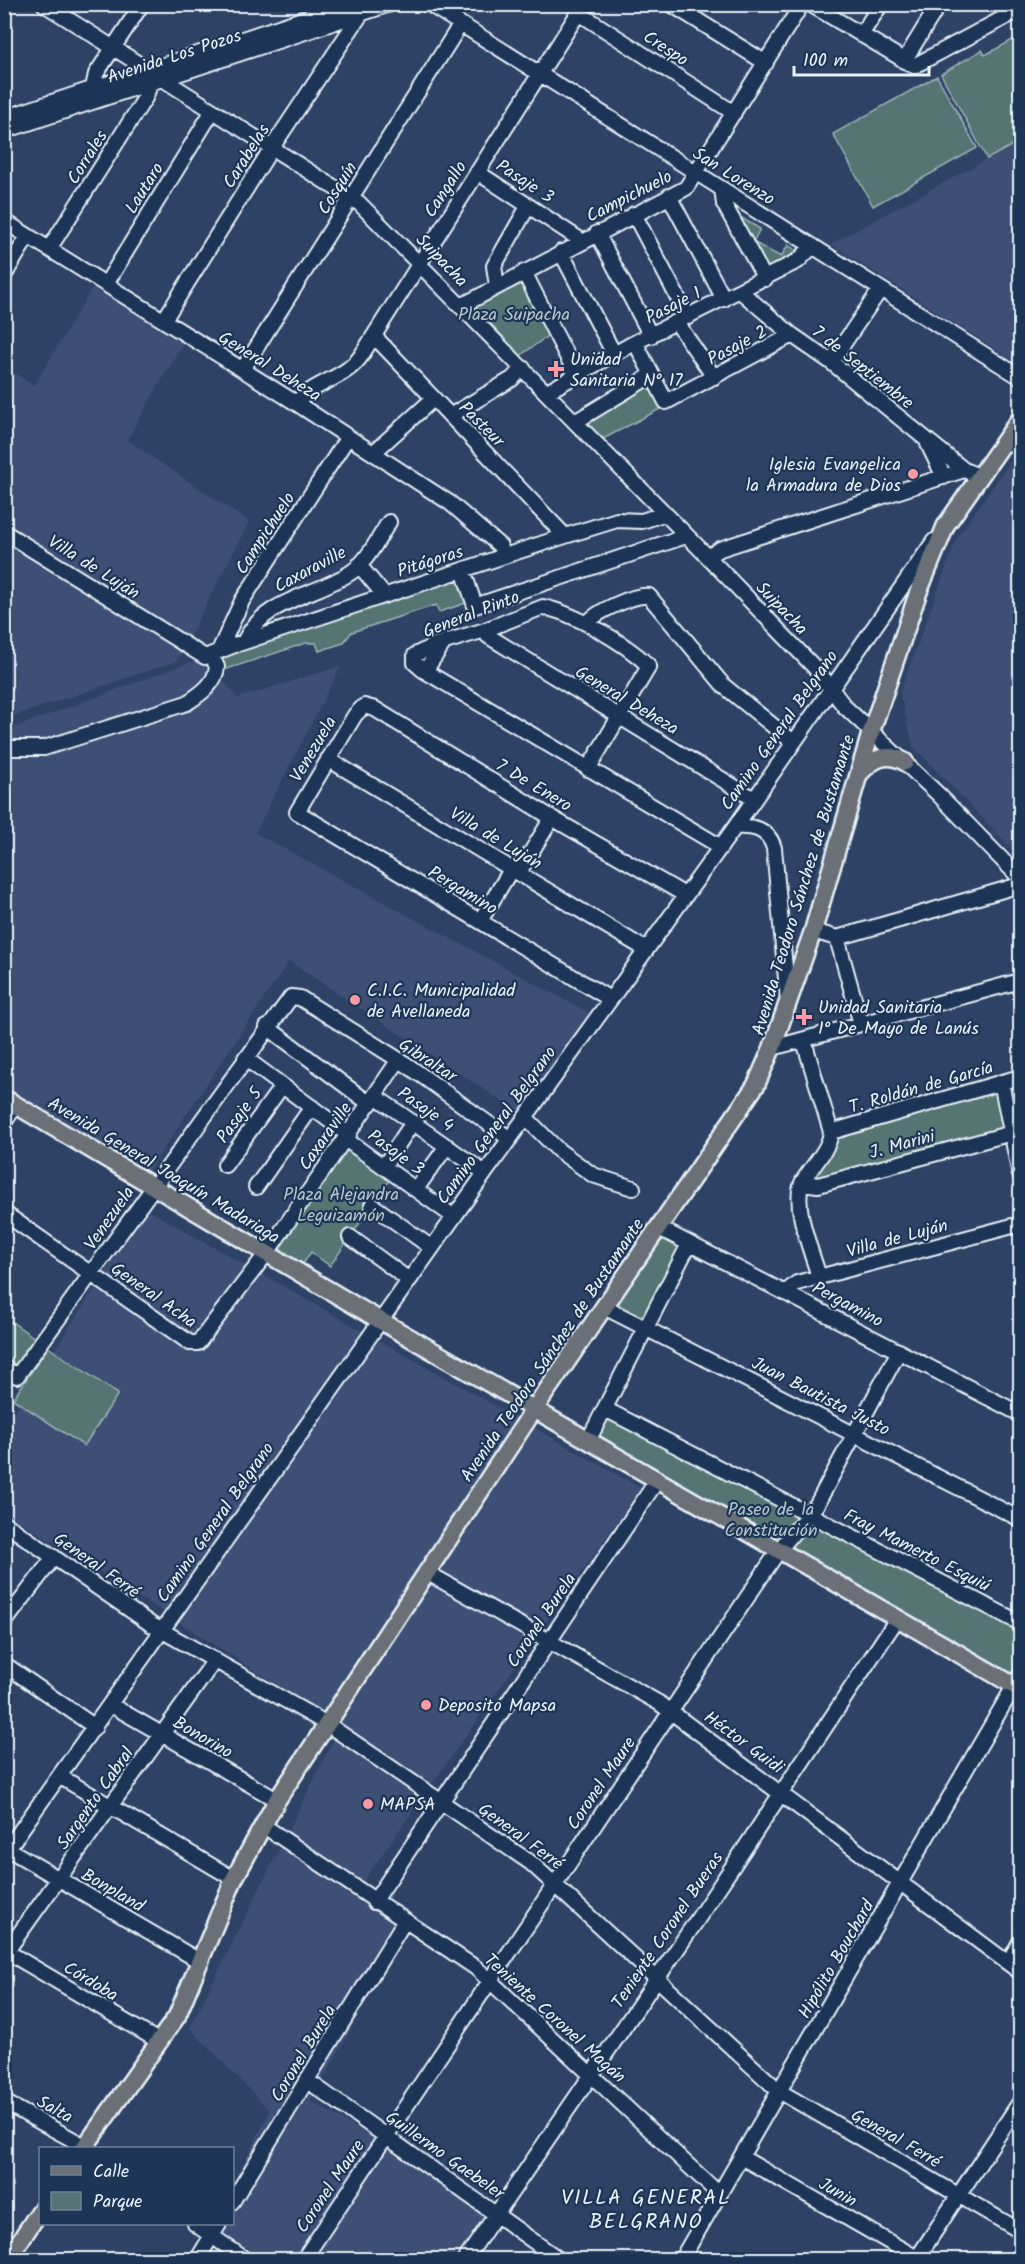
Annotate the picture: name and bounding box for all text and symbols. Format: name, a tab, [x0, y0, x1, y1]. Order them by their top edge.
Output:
street label: Avenida Los Pozos	[104, 22, 246, 93]
street label: Crespo	[637, 24, 694, 75]
scale bar	[794, 39, 929, 77]
text: 100 m	[803, 47, 848, 76]
street label: Carabelas	[216, 118, 279, 195]
street label: Corrales	[60, 125, 116, 191]
street label: San Lorenzo	[686, 140, 780, 214]
street label: Pasaje 3	[489, 153, 559, 212]
street label: Cangallo	[417, 156, 476, 224]
street label: Lautaro	[118, 157, 173, 220]
street label: Cosquín	[311, 157, 366, 221]
street label: Campichuelo	[581, 163, 678, 231]
street label: Suipacha	[408, 227, 474, 295]
street label: Pasaje 1	[640, 280, 707, 333]
park label: Plaza Suipacha	[458, 301, 570, 330]
street label: Pasaje 2	[702, 318, 773, 374]
street label: 7 de Septiembre	[805, 319, 920, 418]
street label: General Deheza	[212, 324, 326, 410]
place label: Unidad Sanitaria N° 17	[570, 346, 683, 396]
marker: Unidad Sanitaria N° 17	[547, 360, 565, 378]
street label: Pasteur	[451, 395, 512, 456]
place label: Iglesia Evangelica la Armadura de Dios	[746, 451, 901, 501]
marker: Iglesia Evangelica la Armadura de Dios	[906, 467, 920, 481]
street label: Campichuelo	[229, 487, 304, 581]
street label: Villa de Luján	[42, 528, 145, 608]
street label: Pitágoras	[394, 538, 468, 587]
street label: Caxaraville	[269, 539, 352, 602]
street label: Suipacha	[748, 575, 814, 643]
street label: General Pinto	[419, 584, 524, 647]
street label: Camino General Belgrano	[714, 645, 847, 817]
street label: General Deheza	[569, 659, 684, 744]
street label: Venezuela	[283, 711, 345, 788]
street label: Avenida Teodoro Sánchez de Bustamante	[745, 732, 864, 1039]
street label: 7 De Enero	[489, 752, 577, 821]
street label: Villa de Luján	[443, 800, 547, 878]
street label: Pergamino	[422, 859, 503, 924]
place label: C.I.C. Municipalidad de Avellaneda	[367, 977, 516, 1027]
marker: C.I.C. Municipalidad de Avellaneda	[348, 993, 362, 1007]
place label: Unidad Sanitaria 1° De Mayo de Lanús	[818, 994, 979, 1044]
marker: Unidad Sanitaria 1° De Mayo de Lanús	[795, 1008, 813, 1026]
street label: Gibraltar	[392, 1031, 463, 1092]
street label: Camino General Belgrano	[430, 1040, 565, 1211]
street label: T. Roldán de García	[846, 1054, 997, 1123]
street label: Pasaje 5	[210, 1080, 272, 1150]
street label: Pasaje 4	[391, 1080, 460, 1141]
street label: Avenida General Joaquín Madariaga	[41, 1090, 285, 1252]
street label: Caxaraville	[292, 1096, 361, 1177]
street label: Pasaje 3	[361, 1123, 430, 1184]
street label: J. Marini	[866, 1123, 939, 1168]
street label: Venezuela	[77, 1181, 143, 1257]
park label: Plaza Alejandra Leguizamón	[283, 1181, 399, 1231]
street label: Villa de Luján	[844, 1212, 951, 1267]
street label: Avenida Teodoro Sánchez de Bustamante	[454, 1213, 653, 1489]
street label: General Acha	[104, 1256, 202, 1337]
street label: Pergamino	[806, 1274, 888, 1336]
street label: Juan Bautista Justo	[746, 1350, 895, 1445]
street label: Camino General Belgrano	[150, 1437, 283, 1609]
park label: Paseo de la Constitución	[724, 1496, 818, 1546]
street label: Fray Mamerto Esquiú	[838, 1502, 995, 1601]
street label: General Ferré	[47, 1526, 146, 1607]
street label: Coronel Burela	[500, 1567, 585, 1674]
place label: Deposito Mapsa	[438, 1692, 556, 1721]
marker: Deposito Mapsa	[419, 1698, 433, 1712]
street label: Héctor Guidi	[697, 1704, 790, 1783]
street label: Bonorino	[167, 1709, 238, 1767]
street label: Coronel Maure	[560, 1731, 644, 1837]
street label: Sargento Cabral	[50, 1741, 143, 1856]
place label: MAPSA	[380, 1791, 435, 1820]
street label: General Ferré	[471, 1796, 570, 1879]
marker: MAPSA	[361, 1797, 375, 1811]
street label: Teniente Coronel Bueras	[605, 1846, 732, 2015]
street label: Bonpland	[75, 1861, 150, 1922]
street label: Hipólito Bouchard	[791, 1894, 884, 2025]
street label: Teniente Coronel Magán	[476, 1947, 632, 2091]
street label: Córdoba	[57, 1954, 123, 2010]
street label: Coronel Burela	[264, 1999, 345, 2108]
street label: Salta	[31, 2088, 78, 2132]
street label: General Ferré	[845, 2102, 947, 2177]
street label: Guillermo Gaebeler	[378, 2104, 511, 2209]
street label: Coronel Maure	[289, 2134, 373, 2240]
legend	[39, 2147, 234, 2225]
text: Calle	[93, 2158, 129, 2187]
street label: Junin	[812, 2171, 862, 2216]
district label: VILLA GENERAL BELGRANO	[561, 2182, 731, 2239]
text: Parque	[93, 2188, 142, 2217]

